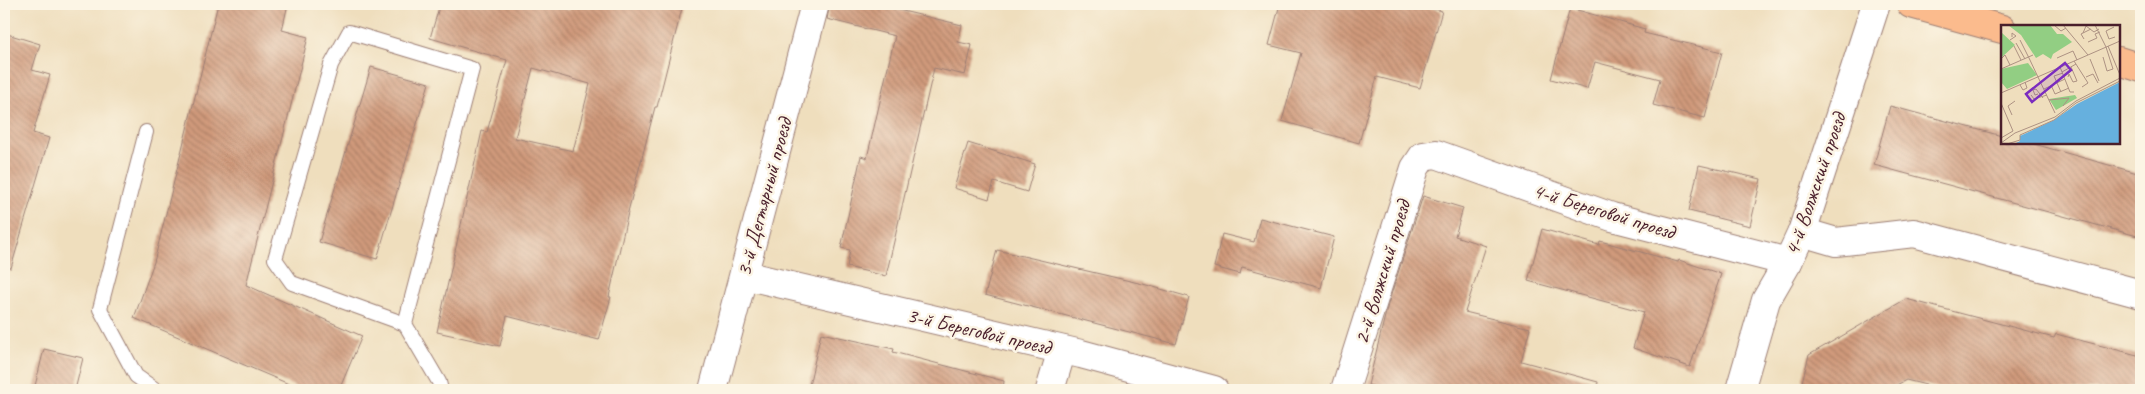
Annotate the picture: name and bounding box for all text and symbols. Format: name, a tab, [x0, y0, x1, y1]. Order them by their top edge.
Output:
inset map	[2001, 25, 2120, 144]
street label: 4-й Волжский проезд	[1778, 107, 1852, 259]
street label: 3-й Дегтярный проезд	[730, 113, 798, 279]
street label: 4-й Береговой проезд	[1530, 177, 1680, 246]
street label: 2-й Волжский проезд	[1348, 195, 1417, 347]
street label: 3-й Береговой проезд	[905, 302, 1056, 361]

